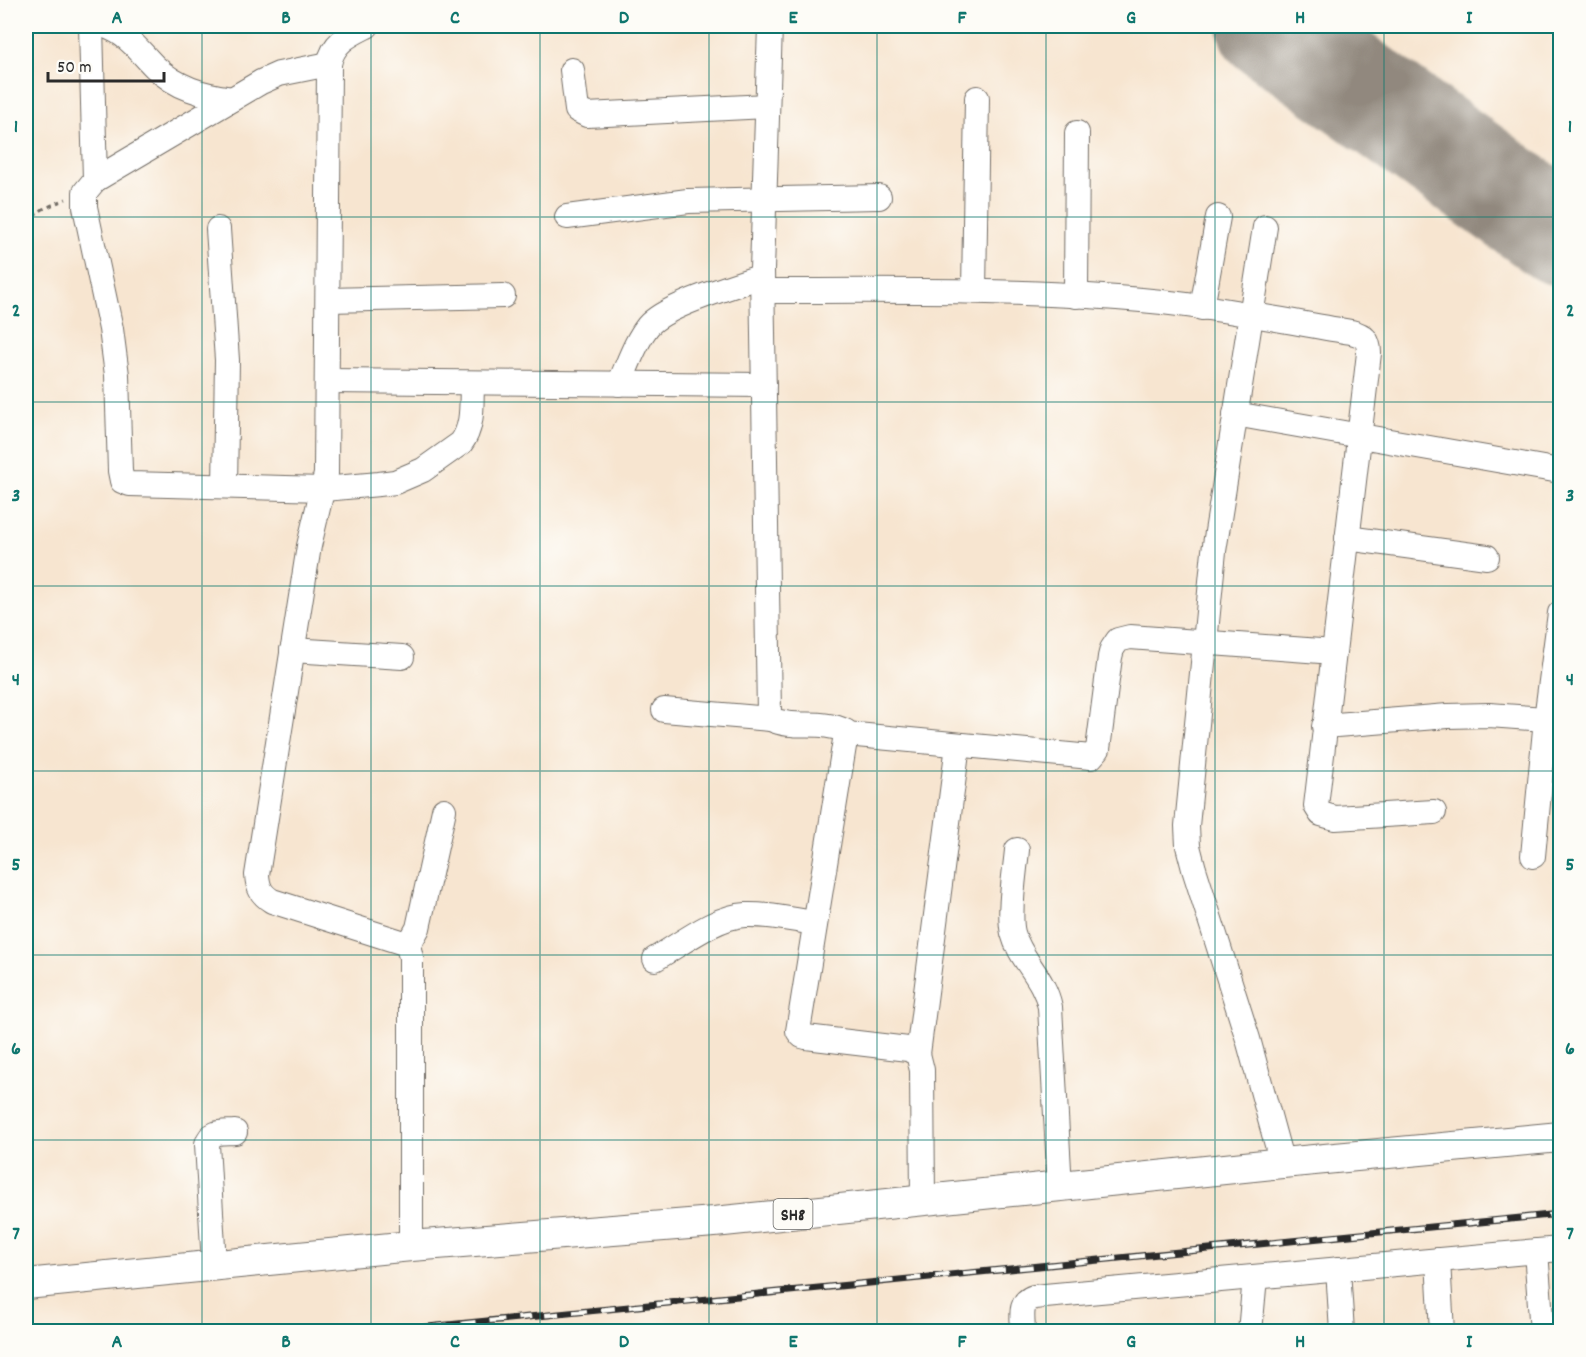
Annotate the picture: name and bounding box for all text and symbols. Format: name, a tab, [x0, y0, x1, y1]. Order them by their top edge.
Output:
text: A	[112, 5, 123, 33]
text: B	[281, 5, 291, 33]
text: C	[450, 5, 460, 33]
text: D	[619, 5, 630, 33]
text: E	[788, 5, 798, 33]
text: F	[958, 5, 968, 33]
text: G	[1126, 5, 1136, 33]
text: H	[1295, 5, 1305, 33]
text: I	[1466, 5, 1473, 33]
scale bar	[48, 45, 164, 83]
text: 50 m	[57, 56, 92, 81]
text: 1	[14, 114, 18, 142]
text: 1	[1568, 114, 1572, 142]
text: 2	[12, 298, 20, 326]
text: 2	[1566, 298, 1574, 326]
text: 3	[12, 483, 20, 511]
text: 3	[1566, 483, 1574, 511]
text: 4	[12, 667, 20, 695]
text: 4	[1566, 667, 1574, 695]
text: 5	[11, 852, 21, 880]
text: 5	[1565, 852, 1575, 880]
text: 6	[11, 1036, 21, 1064]
text: 6	[1565, 1036, 1575, 1064]
road number: SH8	[774, 1199, 812, 1229]
text: 7	[12, 1221, 20, 1249]
text: 7	[1566, 1221, 1574, 1249]
text: A	[112, 1329, 123, 1357]
text: B	[281, 1329, 291, 1357]
text: C	[450, 1329, 460, 1357]
text: D	[619, 1329, 630, 1357]
text: E	[788, 1329, 798, 1357]
text: F	[958, 1329, 968, 1357]
text: G	[1126, 1329, 1136, 1357]
text: H	[1295, 1329, 1305, 1357]
text: I	[1466, 1329, 1473, 1357]

